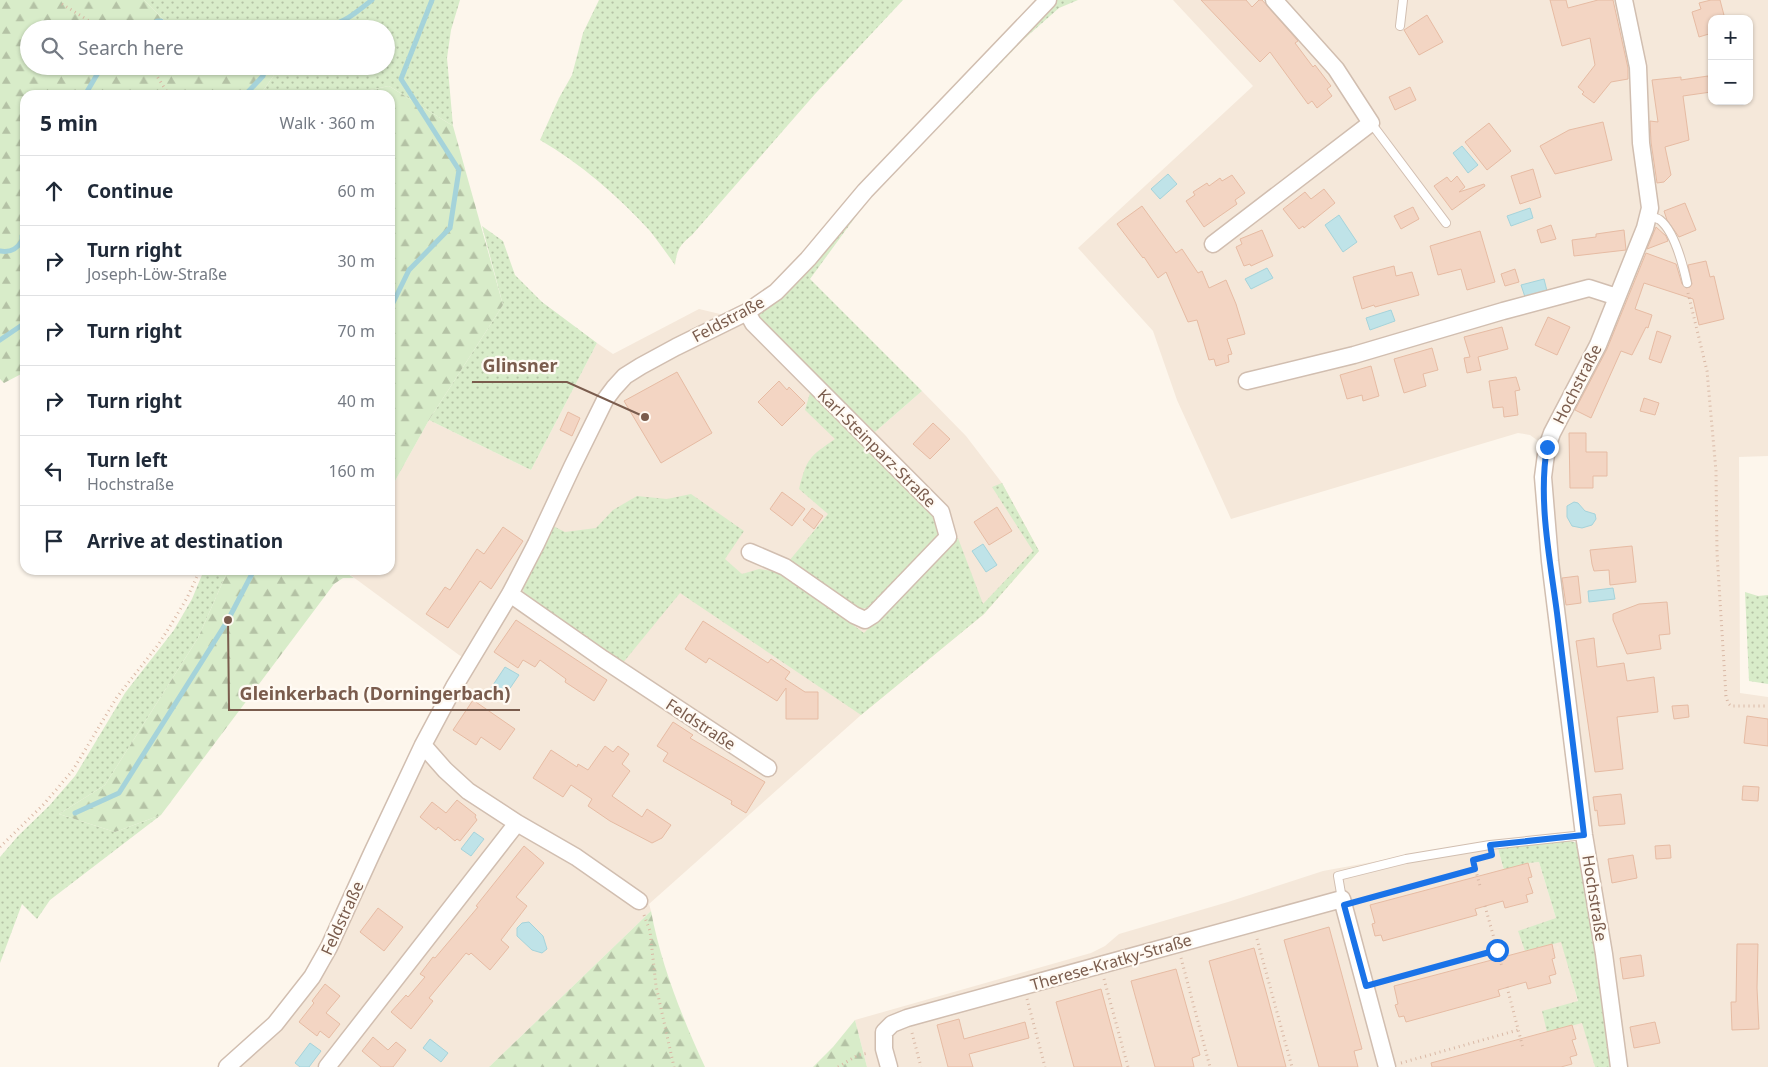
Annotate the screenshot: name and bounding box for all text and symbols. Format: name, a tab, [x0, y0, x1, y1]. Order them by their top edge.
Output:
map controls	[1708, 15, 1753, 105]
button: +	[1708, 15, 1753, 60]
search box	[20, 20, 395, 75]
icon: search	[38, 34, 66, 62]
text: Search here	[78, 35, 184, 61]
button: −	[1708, 60, 1753, 105]
text: 5 min	[40, 109, 98, 137]
text: Walk · 360 m	[280, 112, 375, 134]
icon: ahead	[40, 177, 68, 205]
text: Continue	[87, 178, 173, 204]
text: 60 m	[338, 180, 375, 202]
text: Turn right	[87, 237, 182, 263]
icon: right	[40, 247, 68, 275]
text: 30 m	[338, 250, 375, 272]
text: Joseph-Löw-Straße	[87, 263, 227, 285]
street label: Feldstraße	[688, 291, 768, 347]
icon: right	[40, 317, 68, 345]
text: Turn right	[87, 318, 182, 344]
text: 70 m	[338, 320, 375, 342]
street label: Hochstraße	[1547, 340, 1607, 428]
callout: Glinsner	[472, 349, 567, 382]
text: Glinsner	[482, 353, 558, 377]
street label: Karl-Steinparz-Straße	[813, 384, 941, 512]
icon: right	[40, 387, 68, 415]
text: Turn right	[87, 388, 182, 414]
text: 40 m	[338, 390, 375, 412]
route end	[1536, 436, 1559, 459]
text: Turn left	[87, 447, 168, 473]
icon: left	[40, 457, 68, 485]
text: 160 m	[328, 460, 375, 482]
text: Hochstraße	[87, 473, 174, 495]
icon: arrive	[40, 527, 68, 555]
text: Arrive at destination	[87, 528, 283, 554]
callout: Gleinkerbach (Dorningerbach)	[229, 677, 520, 710]
text: Gleinkerbach (Dorningerbach)	[240, 681, 510, 705]
street label: Feldstraße	[662, 693, 740, 755]
street label: Hochstraße	[1577, 853, 1613, 943]
street label: Feldstraße	[315, 877, 369, 959]
street label: Therese-Kratky-Straße	[1028, 928, 1194, 996]
route start	[1486, 939, 1509, 962]

